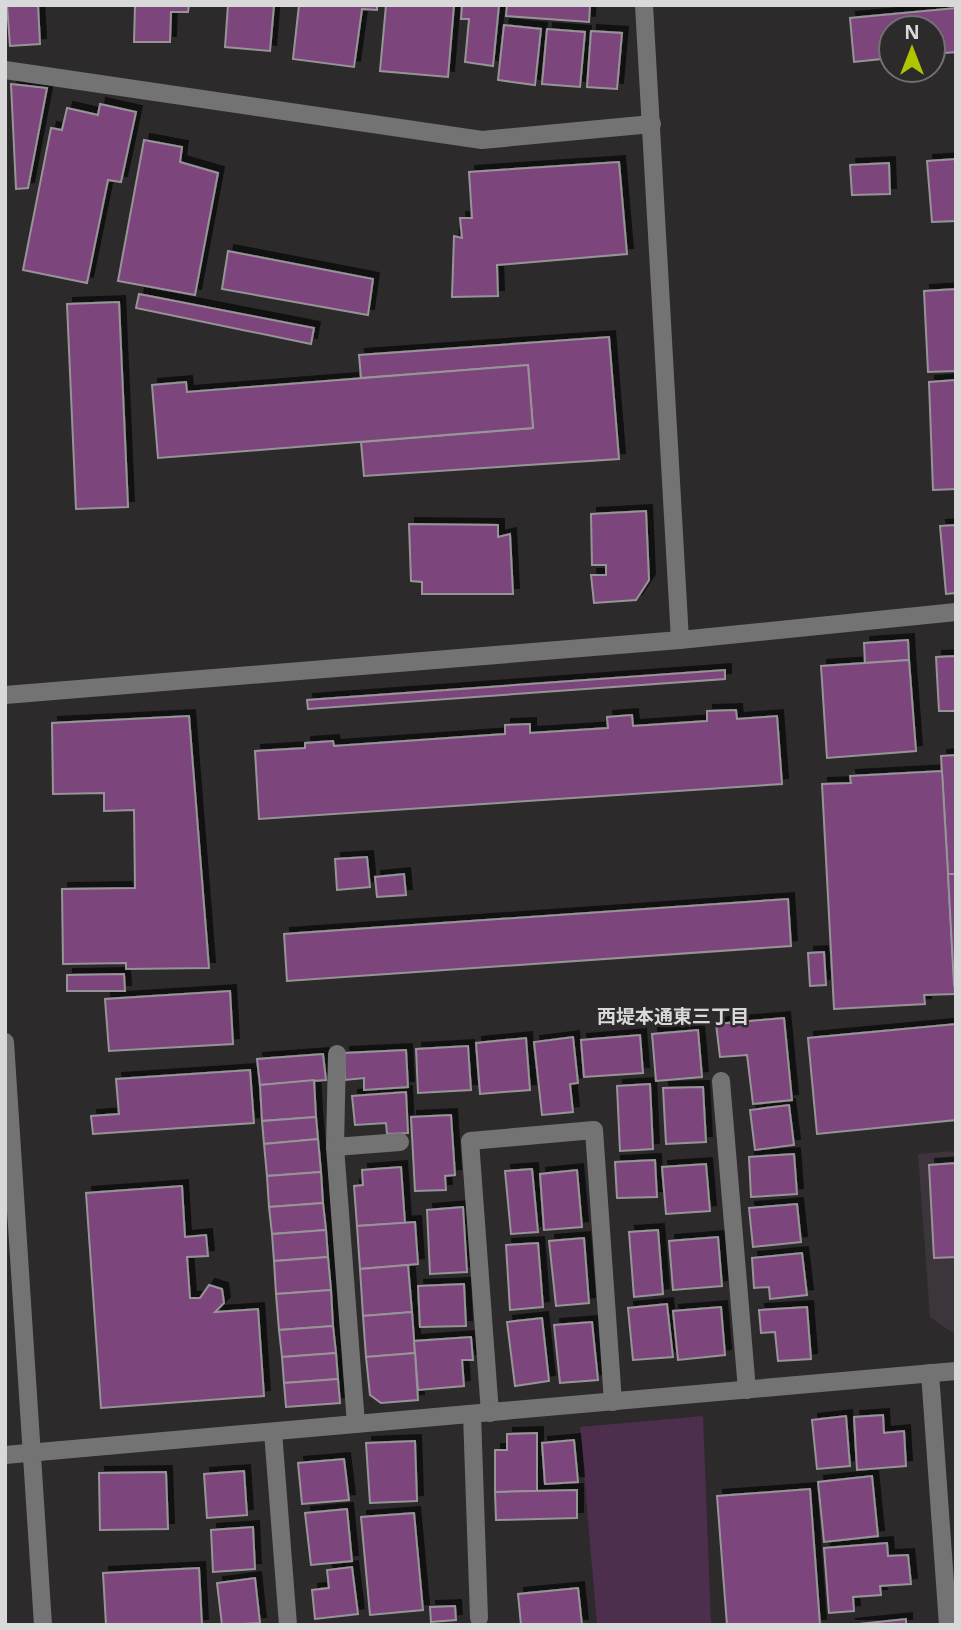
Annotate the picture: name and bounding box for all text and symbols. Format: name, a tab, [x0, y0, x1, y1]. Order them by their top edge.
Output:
north arrow	[877, 14, 947, 84]
text: N	[904, 19, 920, 45]
district label: 西堤本通東三丁目	[597, 1003, 749, 1029]

